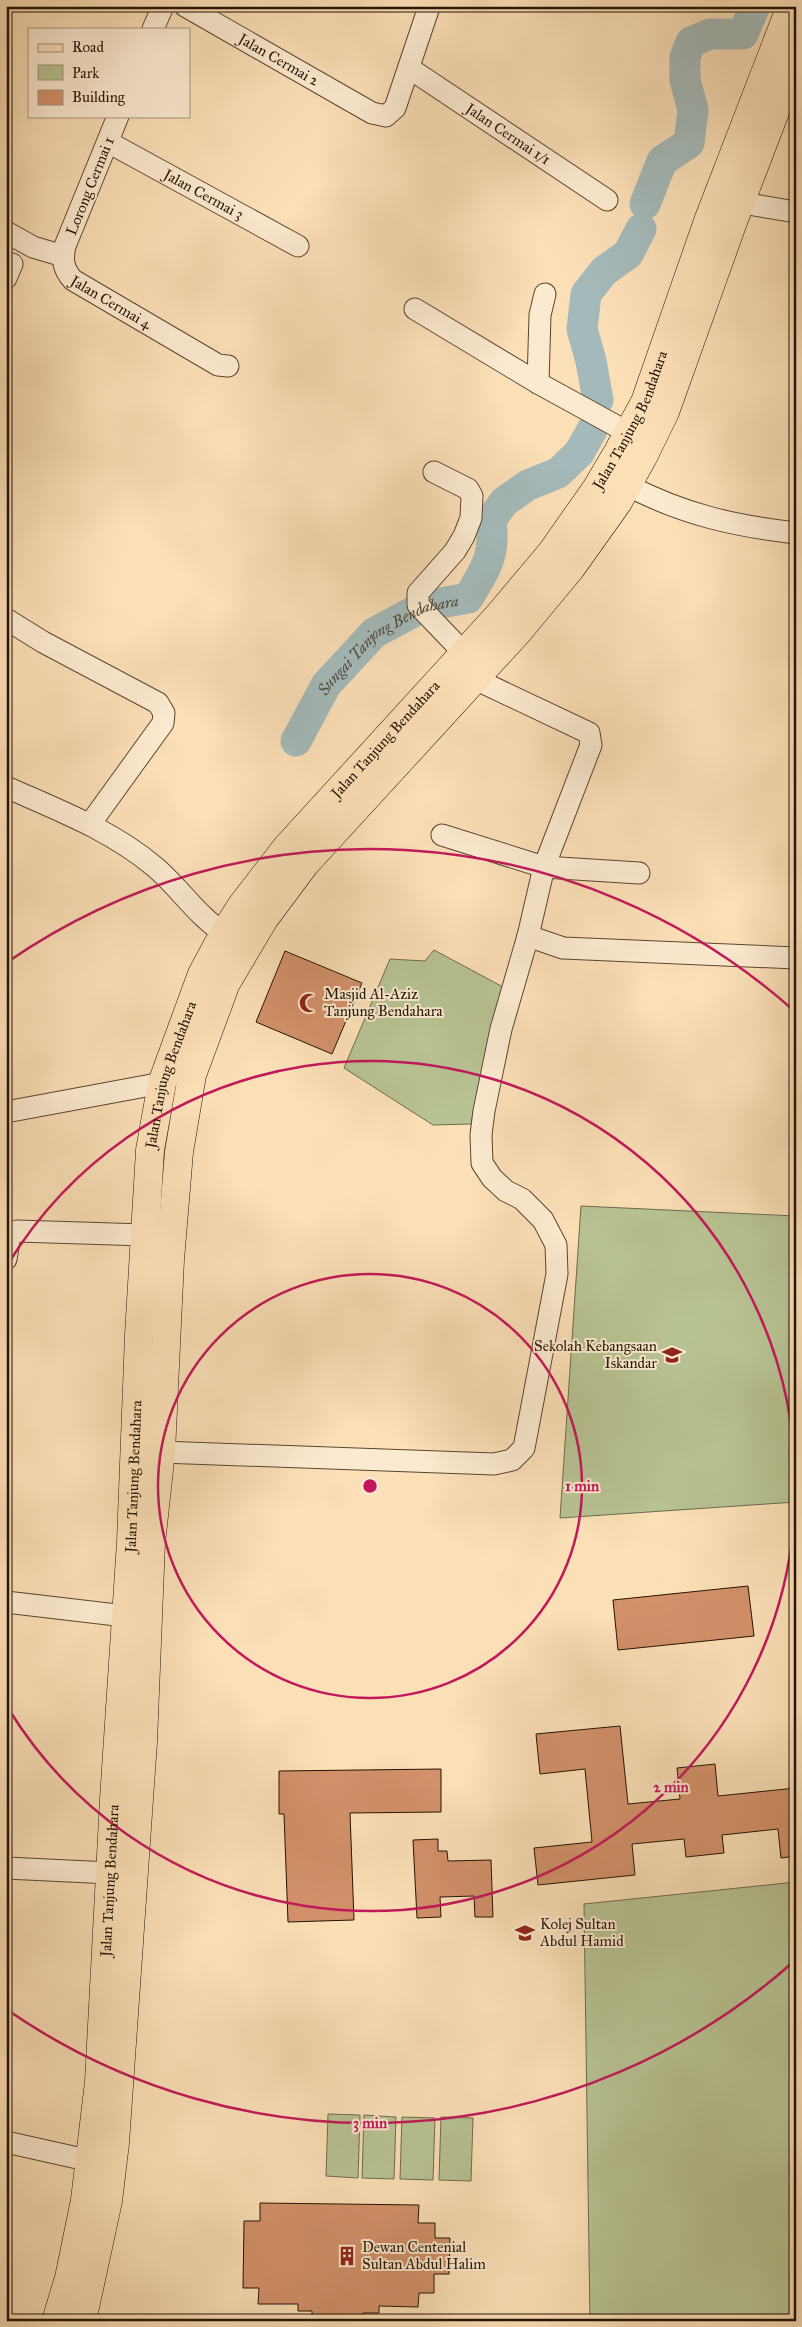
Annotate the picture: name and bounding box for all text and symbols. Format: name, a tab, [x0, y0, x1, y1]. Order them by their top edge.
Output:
legend	[28, 28, 190, 118]
street label: Jalan Cermai 2	[233, 29, 323, 90]
text: Road	[72, 38, 104, 56]
text: Park	[72, 64, 99, 82]
text: Building	[72, 88, 126, 106]
street label: Jalan Cermai 1/1	[460, 98, 554, 169]
street label: Lorong Cermai 1	[62, 134, 118, 238]
street label: Jalan Cermai 3	[158, 164, 247, 223]
street label: Jalan Cermai 4	[65, 271, 155, 333]
street label: Jalan Tanjung Bendahara	[588, 348, 671, 495]
water label: Sungai Tanjong Bendahara	[313, 591, 460, 699]
street label: Jalan Tanjung Bendahara	[326, 676, 444, 804]
place label: Masjid Al-Aziz Tanjung Bendahara	[324, 985, 443, 1020]
mosque icon: Masjid Al-Aziz Tanjung Bendahara	[298, 992, 320, 1014]
street label: Jalan Tanjung Bendahara	[141, 998, 200, 1152]
place label: Sekolah Kebangsaan Iskandar	[534, 1337, 657, 1372]
school or university icon: Sekolah Kebangsaan Iskandar	[661, 1344, 683, 1366]
street label: Jalan Tanjung Bendahara	[121, 1399, 145, 1555]
centre of rings	[361, 1477, 379, 1495]
text: 1 min	[565, 1477, 600, 1495]
text: 2 min	[653, 1778, 690, 1796]
street label: Jalan Tanjung Bendahara	[97, 1803, 123, 1959]
place label: Kolej Sultan Abdul Hamid	[539, 1915, 624, 1950]
school or university icon: Kolej Sultan Abdul Hamid	[514, 1922, 536, 1944]
text: 3 min	[353, 2114, 388, 2133]
place label: Dewan Centenial Sultan Abdul Halim	[362, 2238, 486, 2273]
building icon: Dewan Centenial Sultan Abdul Halim	[336, 2245, 358, 2267]

